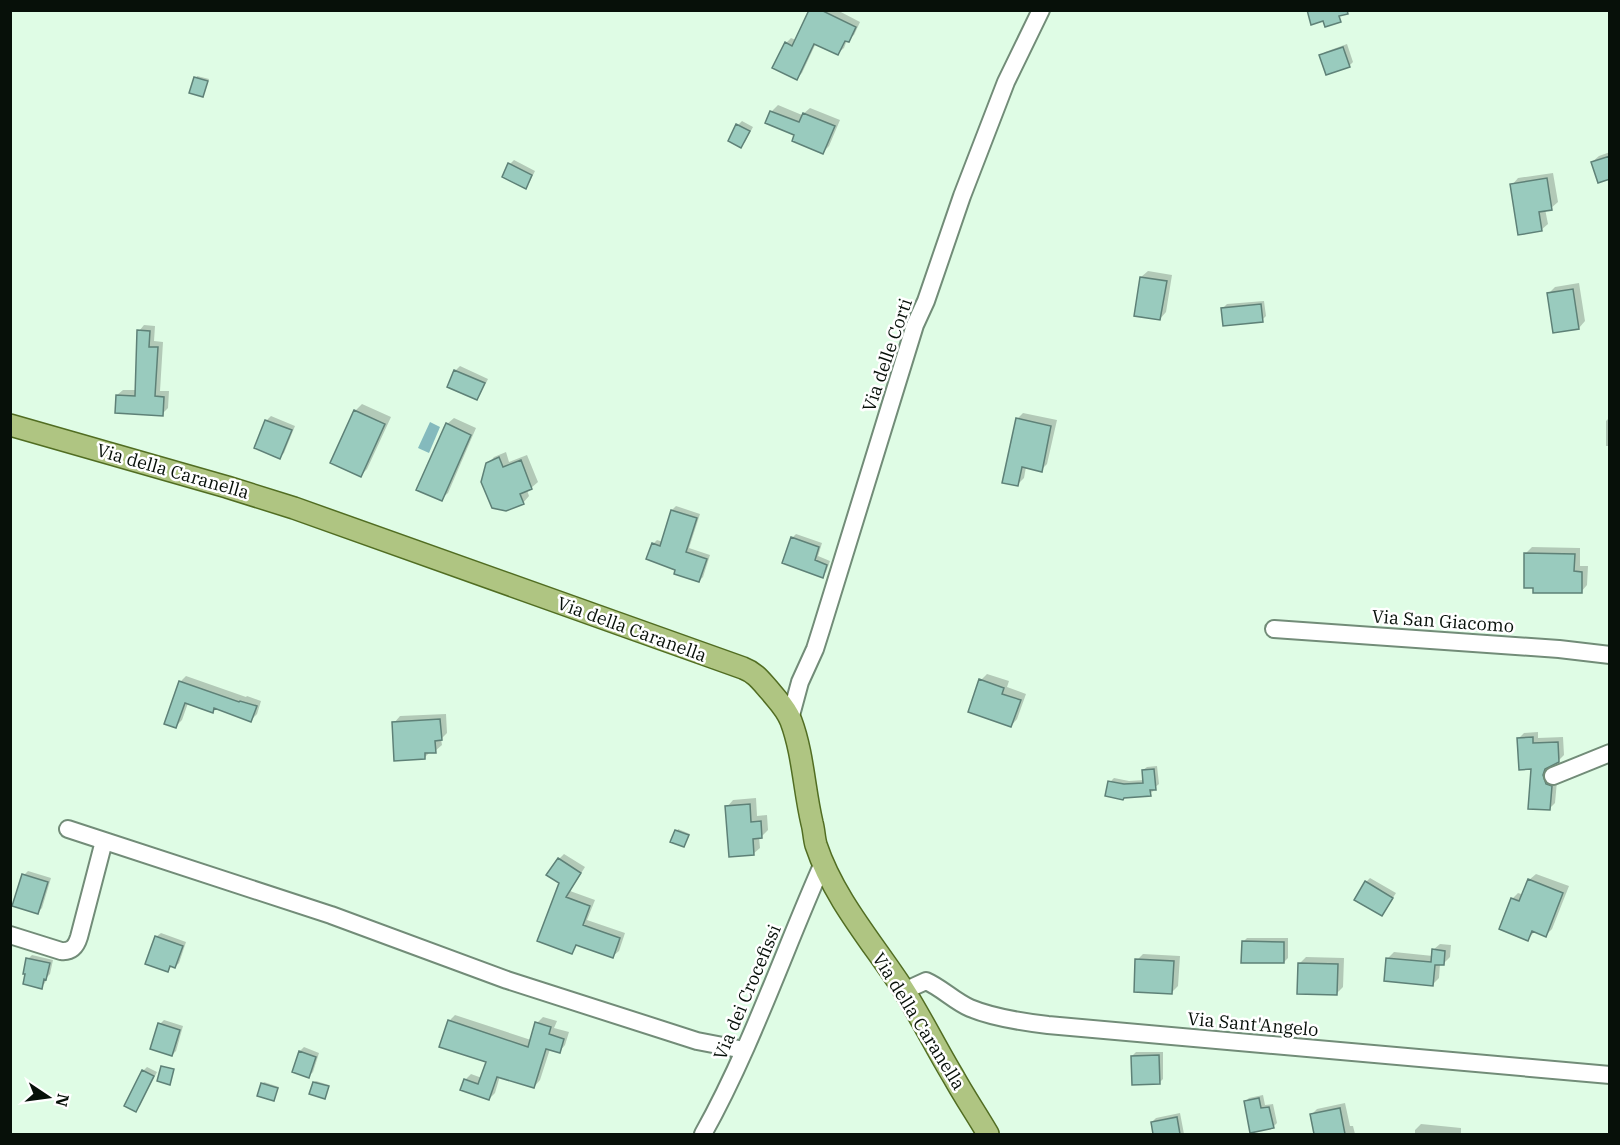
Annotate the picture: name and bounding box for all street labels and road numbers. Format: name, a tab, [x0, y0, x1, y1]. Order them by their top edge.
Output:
street label: Via delle Corti	[857, 295, 917, 415]
street label: Via della Caranella	[94, 438, 252, 504]
street label: Via della Caranella	[554, 591, 710, 667]
street label: Via San Giacomo	[1371, 605, 1515, 637]
street label: Via dei Crocefissi	[708, 921, 786, 1063]
street label: Via della Caranella	[867, 948, 971, 1094]
street label: Via Sant'Angelo	[1187, 1007, 1319, 1041]

